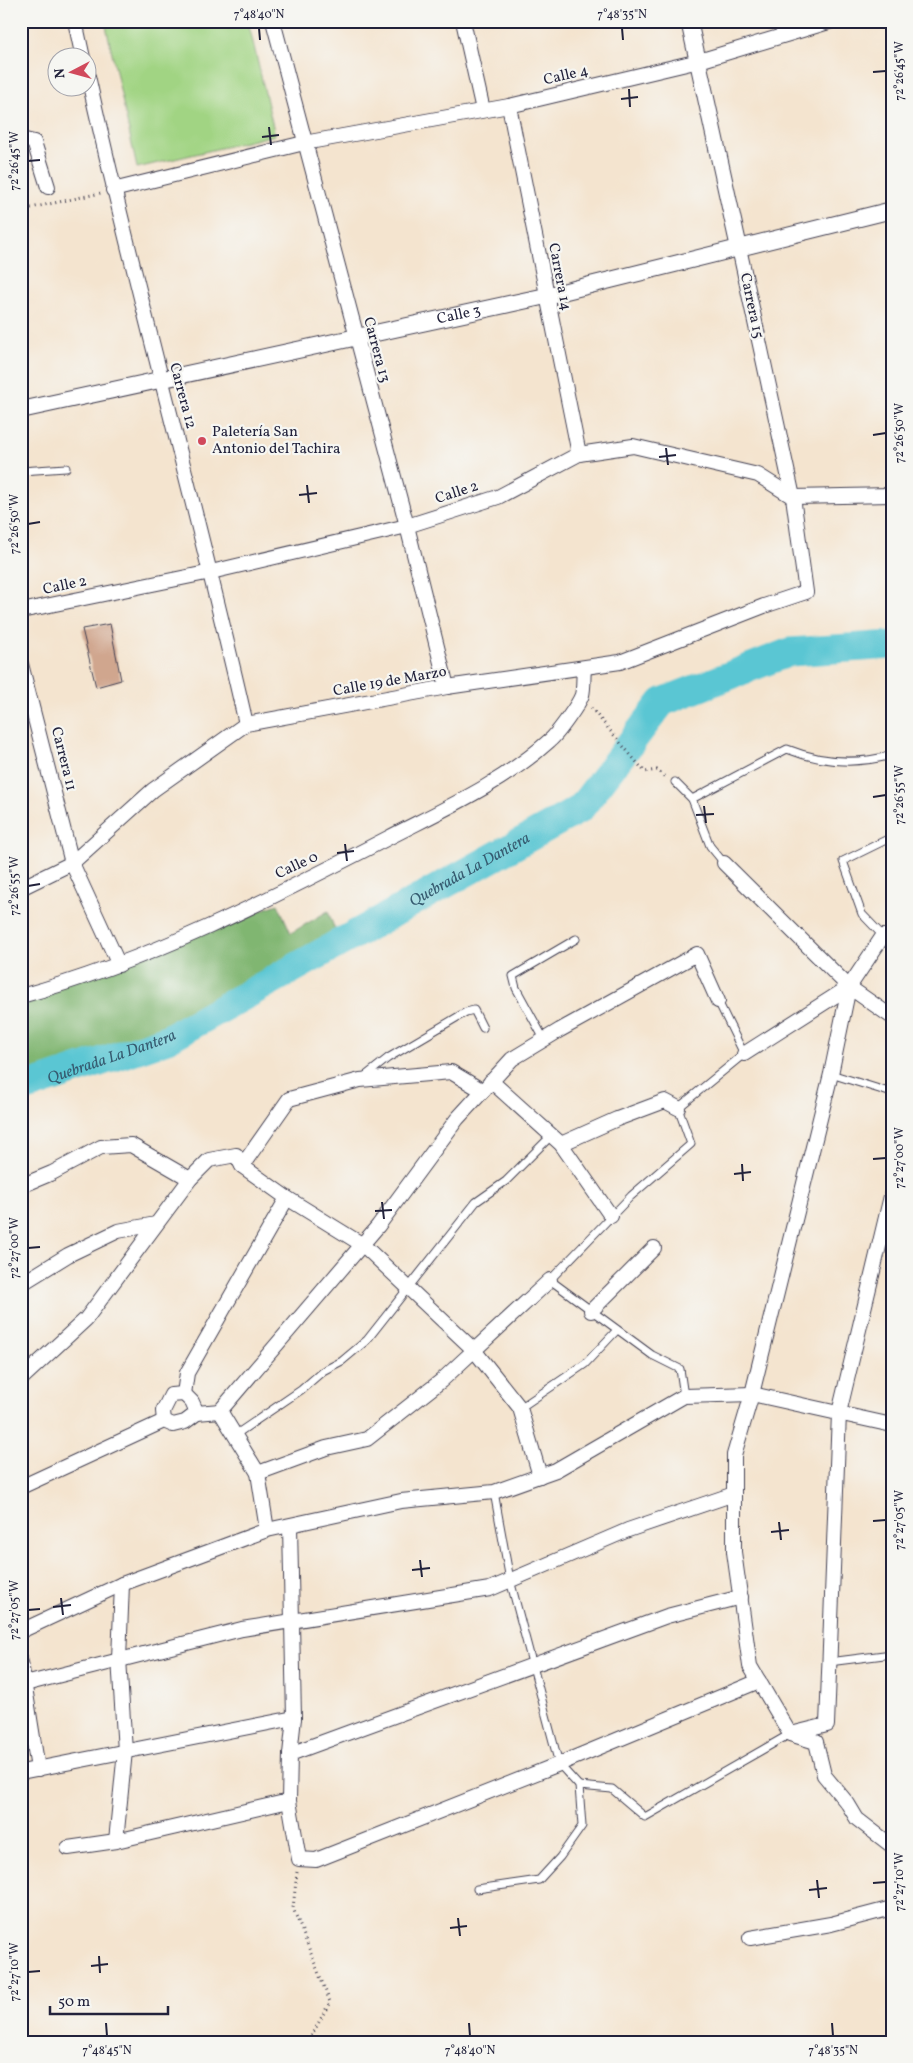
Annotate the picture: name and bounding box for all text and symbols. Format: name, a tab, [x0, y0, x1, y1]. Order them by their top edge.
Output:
text: 7°48'40"N	[234, 7, 284, 23]
text: 7°48'35"N	[597, 7, 647, 23]
text: 72°26'45"W	[892, 41, 908, 101]
north arrow	[48, 48, 98, 98]
street label: Calle 4	[542, 61, 590, 91]
text: N	[51, 67, 71, 79]
text: 72°26'45"W	[7, 131, 23, 191]
street label: Carrera 14	[542, 241, 576, 313]
street label: Carrera 15	[734, 271, 768, 341]
street label: Calle 3	[435, 300, 483, 330]
street label: Carrera 13	[357, 315, 395, 385]
street label: Carrera 12	[163, 361, 201, 431]
text: 72°26'50"W	[892, 403, 908, 463]
place label: Paletería San Antonio del Tachira	[212, 422, 341, 460]
marker: Paletería San Antonio del Tachira	[196, 435, 208, 447]
street label: Calle 2	[433, 476, 481, 510]
text: 72°26'50"W	[7, 494, 23, 554]
street label: Calle 2	[41, 571, 89, 601]
street label: Calle 19 de Marzo	[332, 662, 448, 702]
street label: Carrera 11	[45, 725, 81, 793]
text: 72°26'55"W	[892, 765, 908, 825]
water label: Quebrada La Dantera	[405, 828, 535, 913]
street label: Calle 0	[272, 847, 322, 885]
text: 72°26'55"W	[7, 856, 23, 916]
water label: Quebrada La Dantera	[44, 1025, 181, 1090]
text: 72°27'00"W	[892, 1127, 908, 1189]
text: 72°27'00"W	[7, 1217, 23, 1279]
text: 72°27'05"W	[892, 1490, 908, 1550]
text: 72°27'05"W	[7, 1580, 23, 1640]
text: 72°27'10"W	[892, 1853, 908, 1911]
text: 72°27'10"W	[7, 1943, 23, 2001]
scale bar	[50, 1983, 168, 2015]
text: 50 m	[58, 1992, 90, 2013]
text: 7°48'45"N	[82, 2043, 132, 2059]
text: 7°48'40"N	[445, 2043, 495, 2059]
text: 7°48'35"N	[808, 2043, 858, 2059]

